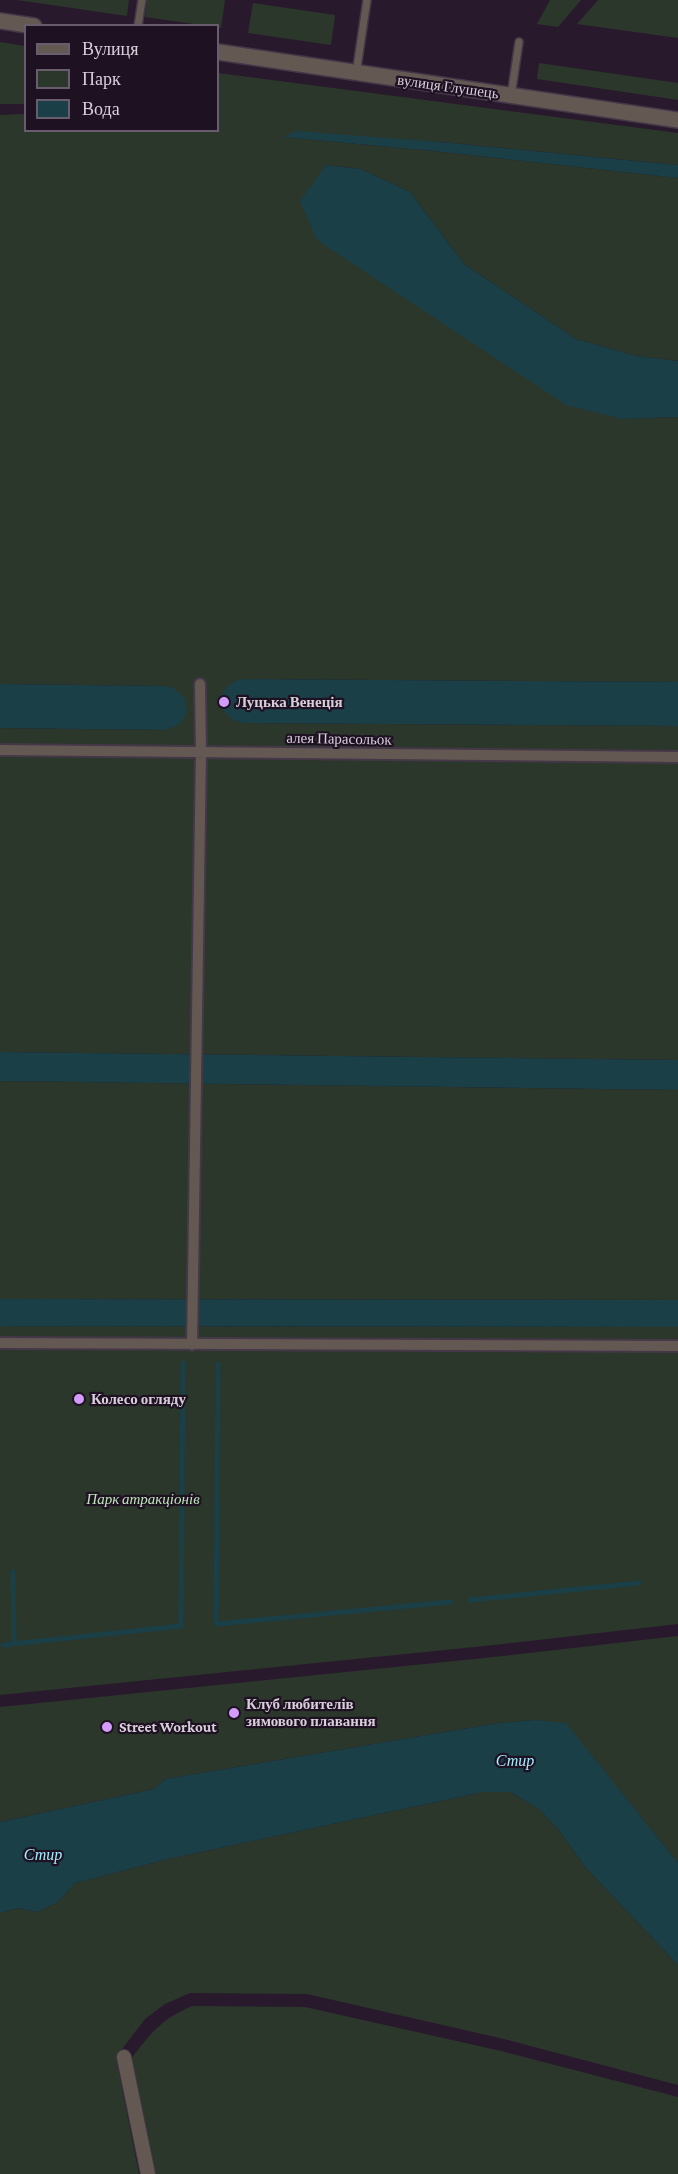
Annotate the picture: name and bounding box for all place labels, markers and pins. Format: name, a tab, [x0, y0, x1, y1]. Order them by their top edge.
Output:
place label: Луцька Венеція	[236, 693, 343, 711]
marker: Луцька Венеція	[217, 695, 231, 709]
place label: Колесо огляду	[91, 1390, 186, 1408]
marker: Колесо огляду	[72, 1392, 86, 1406]
place label: Клуб любителів зимового плавання	[246, 1695, 376, 1730]
marker: Клуб любителів зимового плавання	[227, 1706, 241, 1720]
place label: Street Workout	[119, 1718, 217, 1736]
marker: Street Workout	[100, 1720, 114, 1734]

